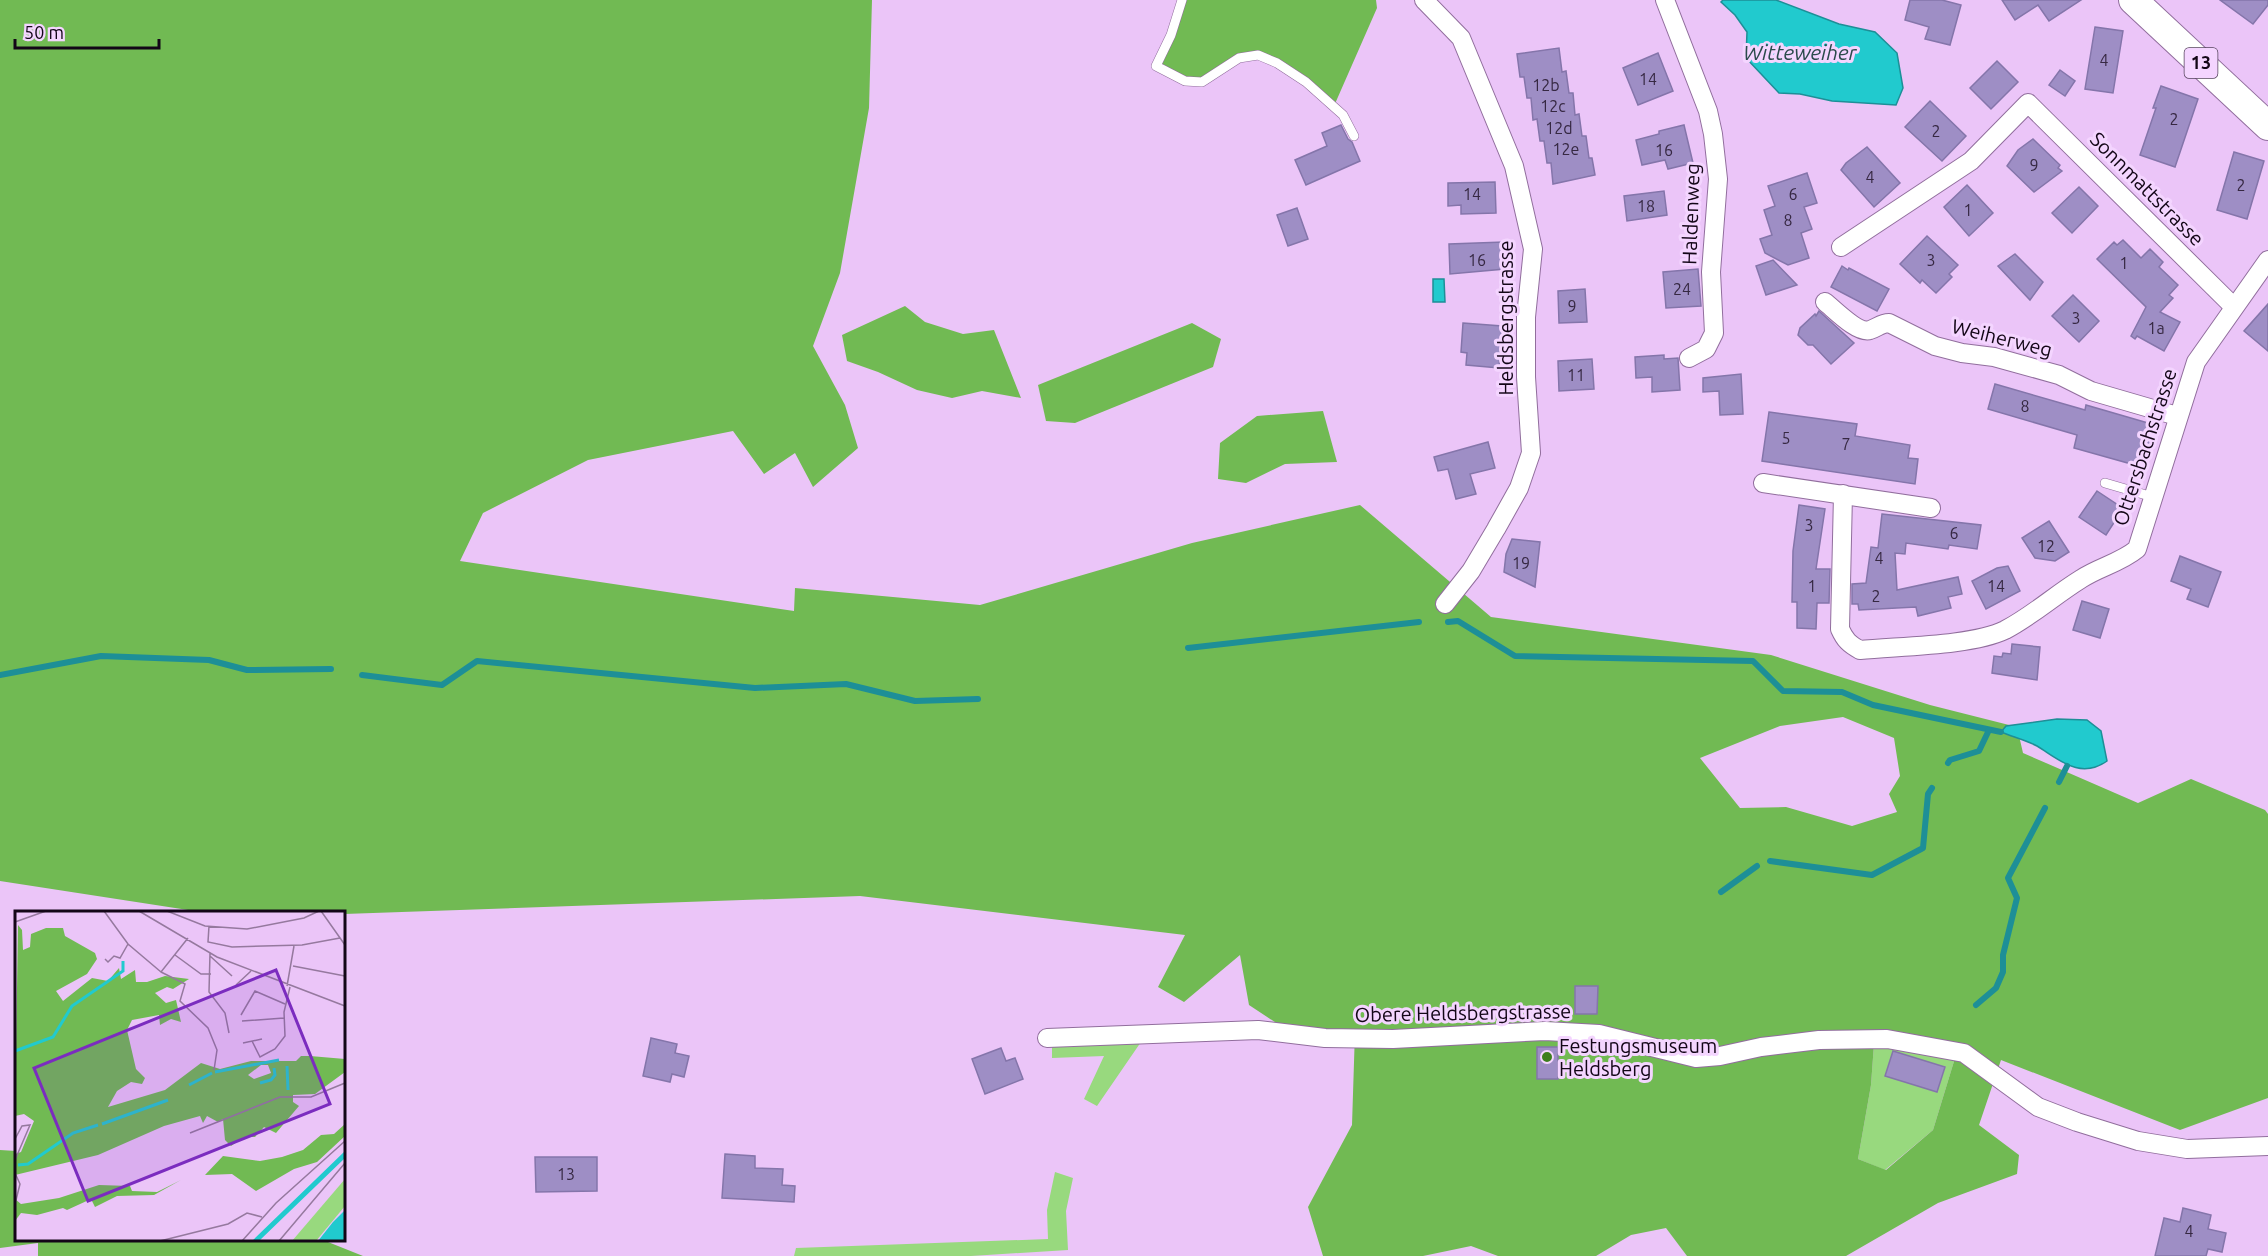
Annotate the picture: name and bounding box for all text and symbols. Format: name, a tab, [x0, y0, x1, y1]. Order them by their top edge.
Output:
scale bar	[15, 12, 159, 50]
text: 50 m	[24, 22, 64, 42]
water label: Witteweiher	[1743, 40, 1858, 64]
road number: 13	[2184, 48, 2218, 78]
house number: 4	[2099, 51, 2109, 69]
house number: 14	[1639, 70, 1657, 88]
house number: 12b	[1532, 76, 1560, 94]
house number: 12c	[1540, 97, 1566, 115]
house number: 2	[2169, 110, 2179, 128]
house number: 12d	[1545, 119, 1573, 137]
house number: 2	[1931, 122, 1941, 140]
street label: Sonnmattstrasse	[2086, 127, 2209, 250]
house number: 12e	[1553, 140, 1579, 158]
house number: 16	[1655, 141, 1673, 159]
house number: 9	[2029, 156, 2039, 174]
street label: Haldenweg	[1677, 163, 1704, 265]
house number: 4	[1865, 168, 1875, 186]
house number: 2	[2236, 176, 2246, 194]
house number: 14	[1463, 185, 1481, 203]
house number: 6	[1788, 185, 1798, 203]
house number: 18	[1637, 197, 1655, 215]
house number: 1	[1963, 201, 1973, 219]
house number: 8	[1783, 211, 1793, 229]
street label: Heldsbergstrasse	[1494, 240, 1517, 396]
house number: 16	[1468, 251, 1486, 269]
house number: 3	[1926, 251, 1936, 269]
house number: 1	[2119, 254, 2129, 272]
house number: 24	[1673, 280, 1691, 298]
house number: 9	[1567, 297, 1577, 315]
house number: 3	[2071, 309, 2081, 327]
street label: Weiherweg	[1950, 314, 2055, 361]
house number: 1a	[2147, 319, 2165, 337]
street label: Ottersbachstrasse	[2108, 365, 2181, 528]
house number: 11	[1567, 366, 1585, 384]
house number: 8	[2020, 397, 2030, 415]
house number: 5	[1781, 429, 1791, 447]
house number: 7	[1841, 435, 1851, 453]
house number: 3	[1804, 516, 1814, 534]
house number: 6	[1949, 524, 1959, 542]
house number: 12	[2037, 537, 2055, 555]
house number: 4	[1874, 549, 1884, 567]
house number: 19	[1512, 554, 1530, 572]
house number: 1	[1807, 577, 1817, 595]
house number: 14	[1987, 577, 2005, 595]
house number: 2	[1871, 587, 1881, 605]
inset map	[15, 911, 345, 1241]
street label: Obere Heldsbergstrasse	[1354, 999, 1571, 1026]
place label: Festungsmuseum Heldsberg	[1559, 1034, 1717, 1080]
marker: Festungsmuseum Heldsberg	[1540, 1050, 1554, 1064]
house number: 13	[557, 1165, 575, 1183]
house number: 4	[2184, 1222, 2194, 1240]

